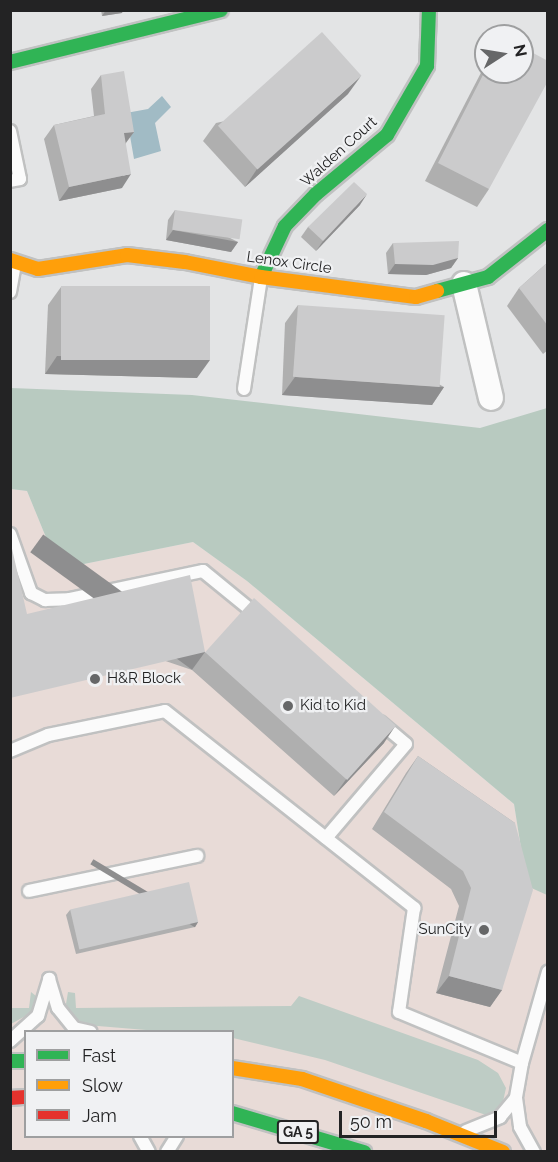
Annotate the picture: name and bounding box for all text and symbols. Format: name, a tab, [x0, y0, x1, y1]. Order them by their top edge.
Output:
north arrow	[474, 24, 534, 84]
text: N	[510, 43, 531, 59]
street label: Walden Court	[297, 113, 381, 191]
street label: Lenox Circle	[245, 248, 333, 278]
place label: H&R Block	[107, 670, 181, 688]
marker: H&R Block	[88, 672, 102, 686]
place label: Kid to Kid	[300, 697, 366, 715]
marker: Kid to Kid	[281, 699, 295, 713]
place label: SunCity	[419, 921, 472, 939]
marker: SunCity	[477, 923, 491, 937]
legend	[24, 1030, 234, 1138]
text: Fast	[82, 1045, 116, 1066]
text: Slow	[82, 1075, 123, 1096]
scale bar	[342, 1099, 500, 1137]
text: Jam	[82, 1105, 117, 1126]
text: 50 m	[350, 1111, 392, 1132]
road number: GA 5	[276, 1121, 320, 1143]

